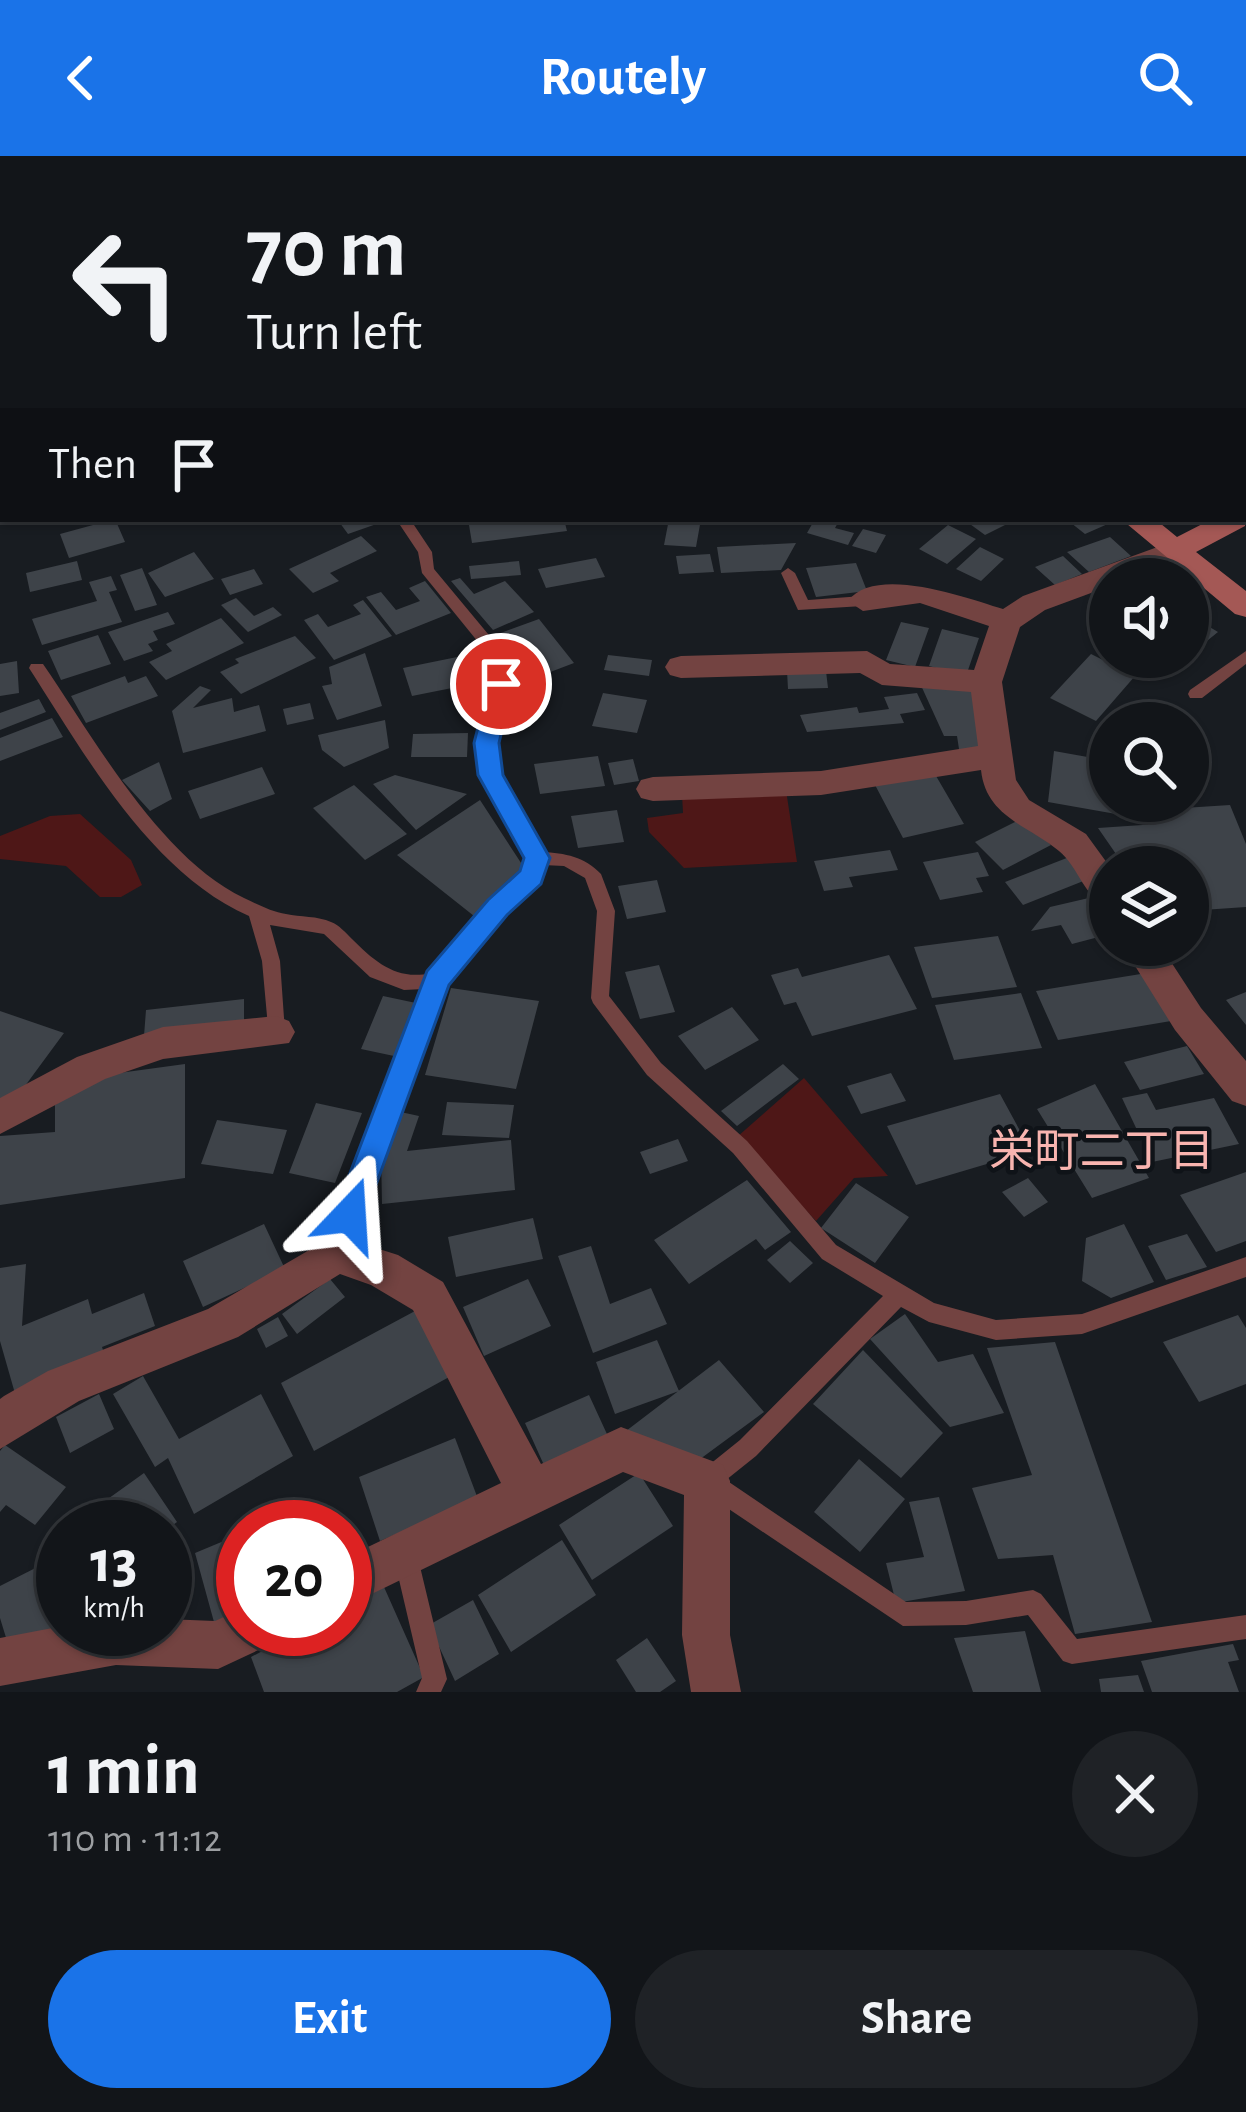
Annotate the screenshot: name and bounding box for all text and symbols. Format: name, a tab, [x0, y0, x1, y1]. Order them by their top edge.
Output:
icon: back	[48, 45, 114, 111]
icon: search	[1132, 45, 1198, 111]
text: Routely	[540, 51, 706, 105]
icon: left	[48, 204, 204, 360]
text: 70 m	[246, 208, 407, 292]
text: Turn left	[246, 306, 422, 360]
icon: arrive	[161, 432, 227, 498]
text: Then	[48, 442, 137, 487]
map controls	[1089, 558, 1209, 966]
button: sound	[1089, 558, 1209, 678]
pin	[450, 633, 552, 735]
icon: arrive	[468, 651, 534, 717]
button: search	[1089, 702, 1209, 822]
button: layers	[1089, 846, 1209, 966]
district label: 栄町二丁目	[989, 1128, 1215, 1175]
position arrow	[287, 1152, 413, 1278]
speed limit sign: 20	[216, 1500, 372, 1656]
text: 13	[90, 1533, 138, 1593]
text: km/h	[83, 1593, 145, 1623]
button: close	[1072, 1731, 1198, 1857]
text: 1 min	[48, 1735, 200, 1807]
text: 110 m · 11:12	[48, 1820, 222, 1859]
button: Exit	[48, 1950, 611, 2088]
button: Share	[635, 1950, 1198, 2088]

